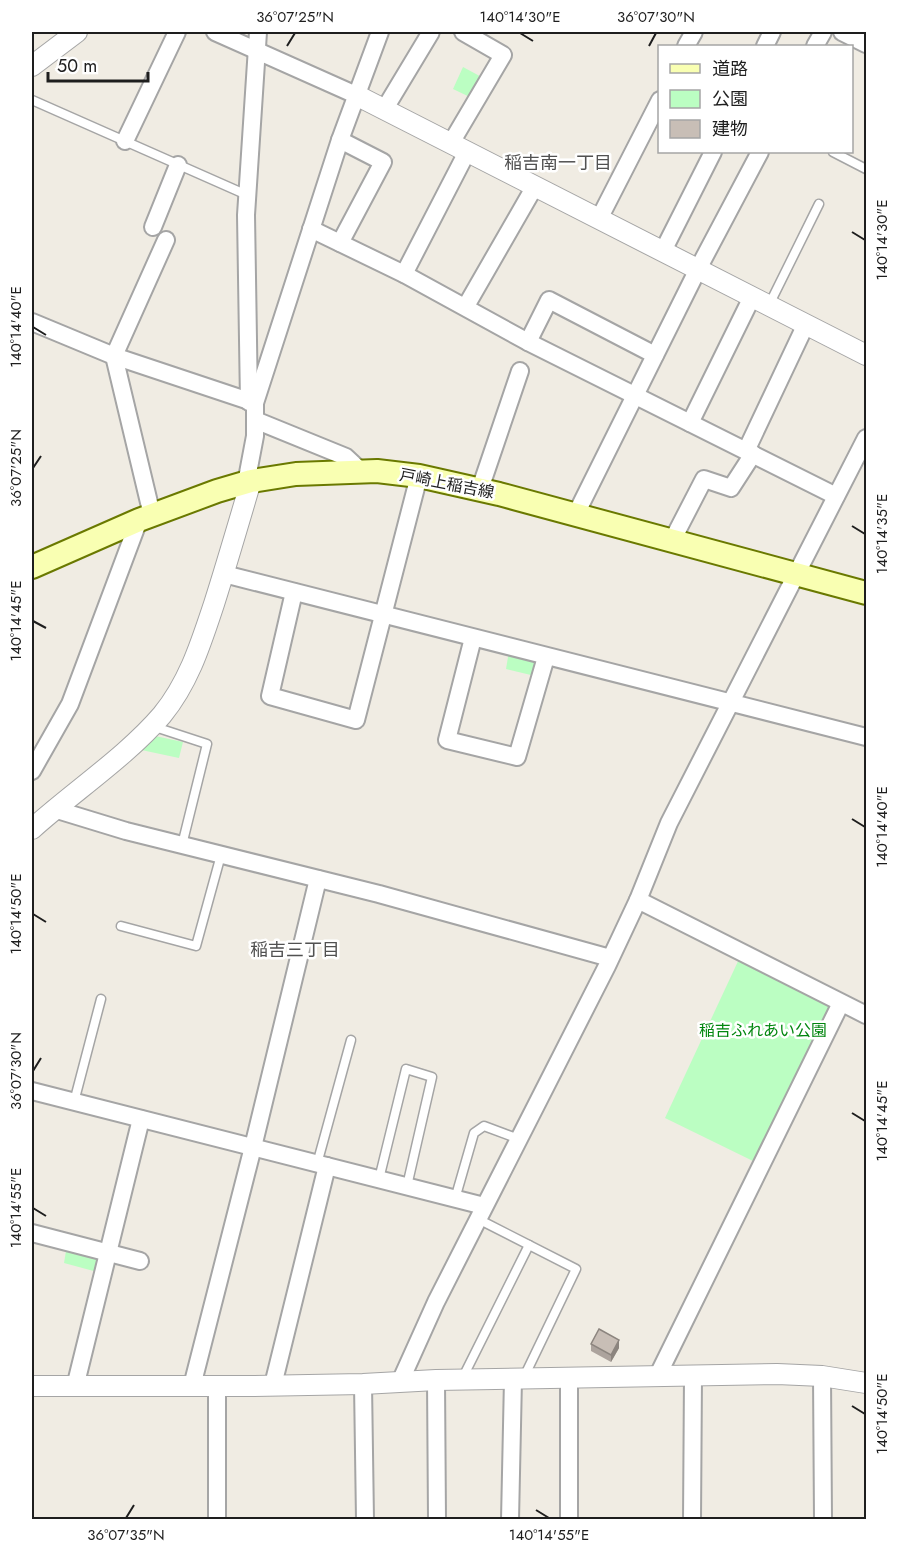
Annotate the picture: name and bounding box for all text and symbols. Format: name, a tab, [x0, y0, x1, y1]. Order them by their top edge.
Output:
text: 36°07'25"N	[256, 6, 334, 28]
text: 140°14'30"E	[480, 6, 560, 28]
text: 36°07'30"N	[617, 6, 695, 28]
scale bar	[48, 45, 148, 83]
legend	[658, 45, 853, 153]
text: 50 m	[57, 53, 97, 79]
text: 道路	[712, 56, 748, 82]
text: 公園	[712, 86, 748, 112]
text: 建物	[712, 116, 748, 142]
district label: 稲吉南一丁目	[504, 150, 612, 176]
text: 140°14'30"E	[871, 200, 893, 280]
text: 140°14'40"E	[5, 286, 27, 368]
text: 36°07'25"N	[5, 429, 27, 507]
street label: 戸崎上稲吉線	[398, 463, 496, 504]
text: 140°14'35"E	[871, 494, 893, 574]
text: 140°14'45"E	[5, 581, 27, 661]
text: 140°14'40"E	[871, 786, 893, 868]
text: 140°14'50"E	[5, 873, 27, 955]
district label: 稲吉三丁目	[250, 937, 340, 963]
park label: 稲吉ふれあい公園	[699, 1019, 827, 1042]
text: 36°07'30"N	[5, 1032, 27, 1110]
text: 140°14'45"E	[871, 1081, 893, 1161]
text: 140°14'55"E	[5, 1168, 27, 1248]
text: 140°14'50"E	[871, 1373, 893, 1455]
text: 36°07'35"N	[87, 1524, 165, 1546]
text: 140°14'55"E	[509, 1524, 589, 1546]

